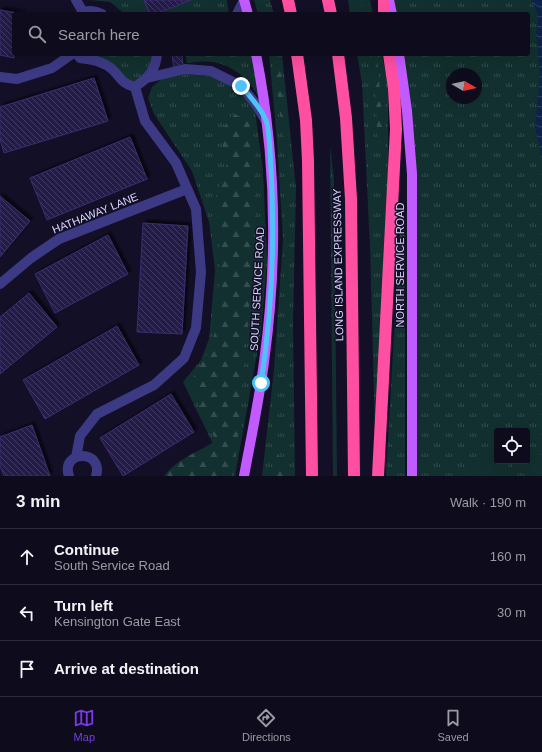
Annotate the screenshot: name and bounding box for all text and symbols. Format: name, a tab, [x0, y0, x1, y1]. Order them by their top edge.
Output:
search box	[12, 12, 530, 56]
icon: search	[26, 23, 48, 45]
text: Search here	[58, 26, 140, 43]
north arrow	[446, 68, 482, 104]
route end	[232, 77, 250, 95]
street label: LONG ISLAND EXPRESSWAY	[331, 188, 345, 342]
street label: HATHAWAY LANE	[50, 190, 140, 236]
street label: NORTH SERVICE ROAD	[394, 203, 406, 327]
street label: SOUTH SERVICE ROAD	[248, 226, 266, 351]
route start	[252, 374, 270, 392]
map controls	[494, 428, 530, 464]
button: locate	[494, 428, 530, 464]
text: 3 min	[16, 492, 60, 511]
text: Walk · 190 m	[450, 495, 526, 510]
text: Continue	[54, 541, 119, 558]
icon: ahead	[16, 546, 38, 568]
text: 160 m	[490, 549, 526, 564]
text: South Service Road	[54, 558, 170, 573]
text: Turn left	[54, 597, 113, 614]
icon: left	[16, 602, 38, 624]
text: 30 m	[497, 605, 526, 620]
text: Kensington Gate East	[54, 614, 180, 629]
icon: arrive	[16, 658, 38, 680]
text: Arrive at destination	[54, 660, 199, 677]
tab: Map	[73, 707, 95, 743]
tab: Directions	[242, 707, 291, 743]
tab: Saved	[437, 707, 469, 743]

